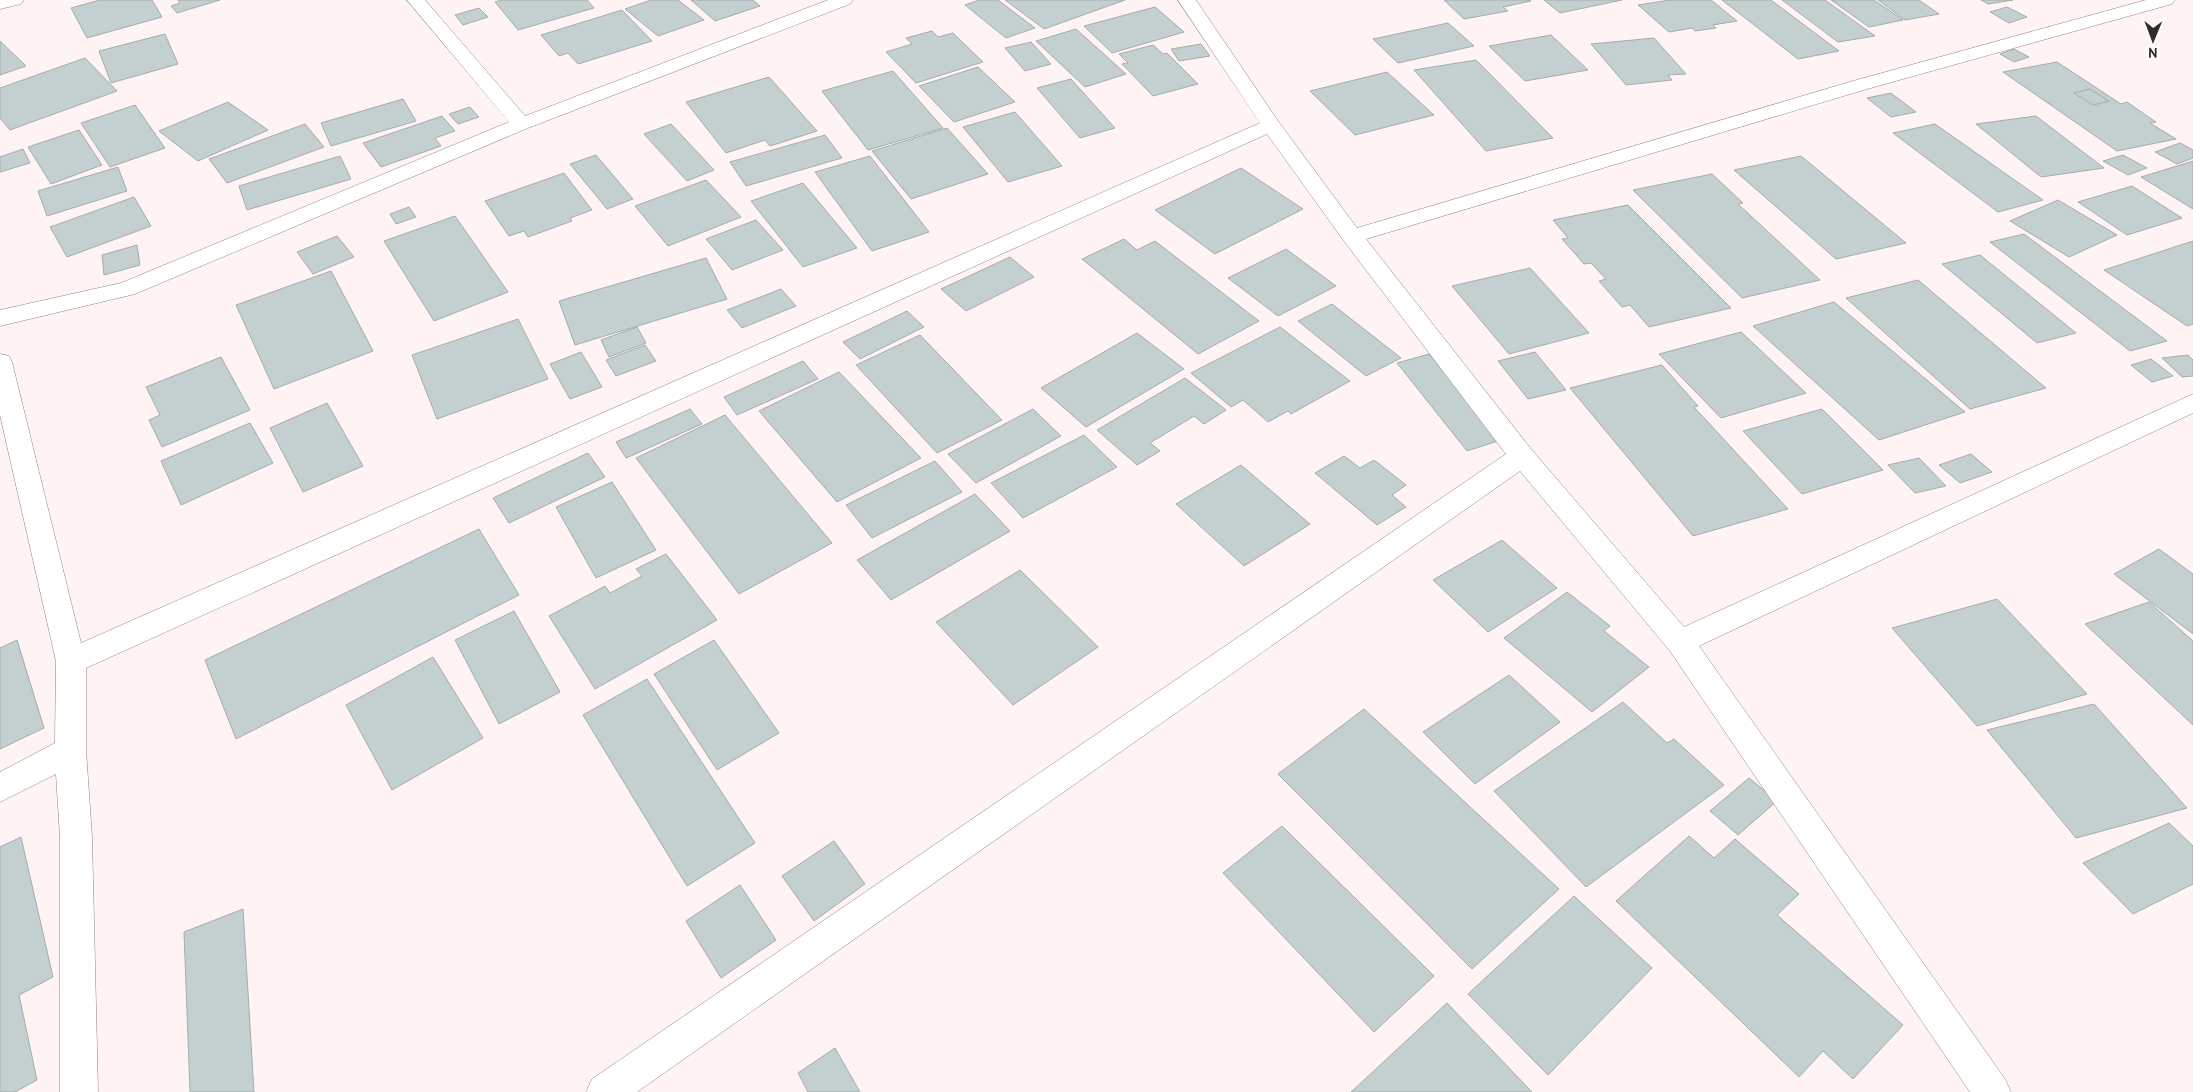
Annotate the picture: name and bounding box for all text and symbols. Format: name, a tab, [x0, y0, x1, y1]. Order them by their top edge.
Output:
north arrow	[2128, 15, 2178, 65]
text: N	[2148, 44, 2158, 62]

